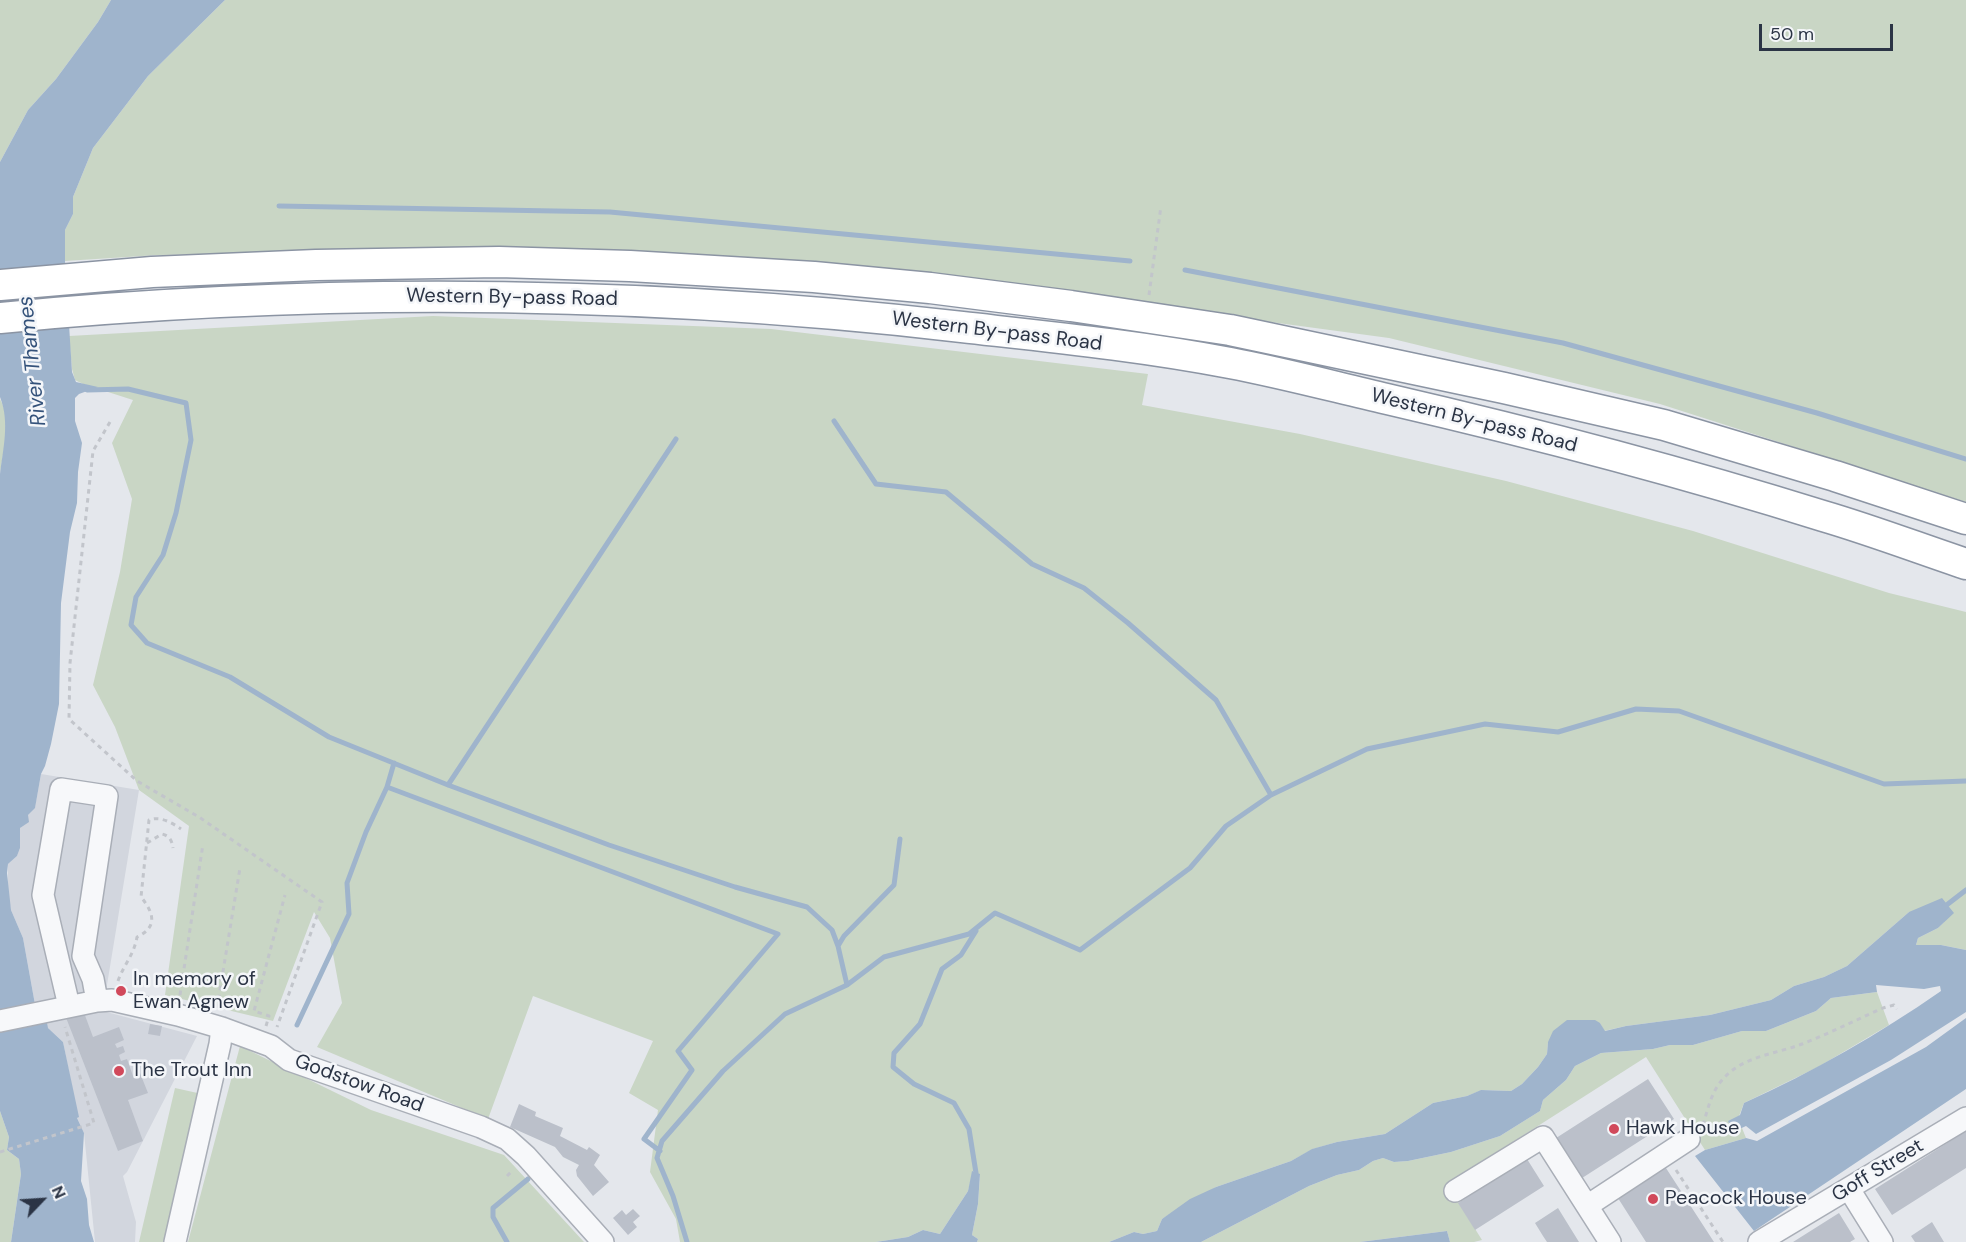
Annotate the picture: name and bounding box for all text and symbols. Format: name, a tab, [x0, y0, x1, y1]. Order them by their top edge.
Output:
scale bar	[1762, 12, 1896, 50]
text: 50 m	[1770, 22, 1814, 46]
street label: Western By-pass Road	[406, 284, 618, 312]
water label: River Thames	[14, 295, 52, 427]
street label: Western By-pass Road	[890, 307, 1104, 357]
street label: Western By-pass Road	[1368, 384, 1580, 458]
place label: In memory of Ewan Agnew	[133, 968, 256, 1015]
marker: In memory of Ewan Agnew	[114, 984, 128, 998]
street label: Godstow Road	[291, 1050, 427, 1118]
place label: The Trout Inn	[131, 1059, 252, 1083]
marker: The Trout Inn	[112, 1064, 126, 1078]
place label: Hawk House	[1626, 1117, 1739, 1141]
marker: Hawk House	[1607, 1122, 1621, 1136]
street label: Goff Street	[1828, 1134, 1928, 1208]
north arrow	[12, 1170, 72, 1230]
text: N	[47, 1182, 71, 1202]
place label: Peacock House	[1665, 1187, 1807, 1211]
marker: Peacock House	[1646, 1192, 1660, 1206]

